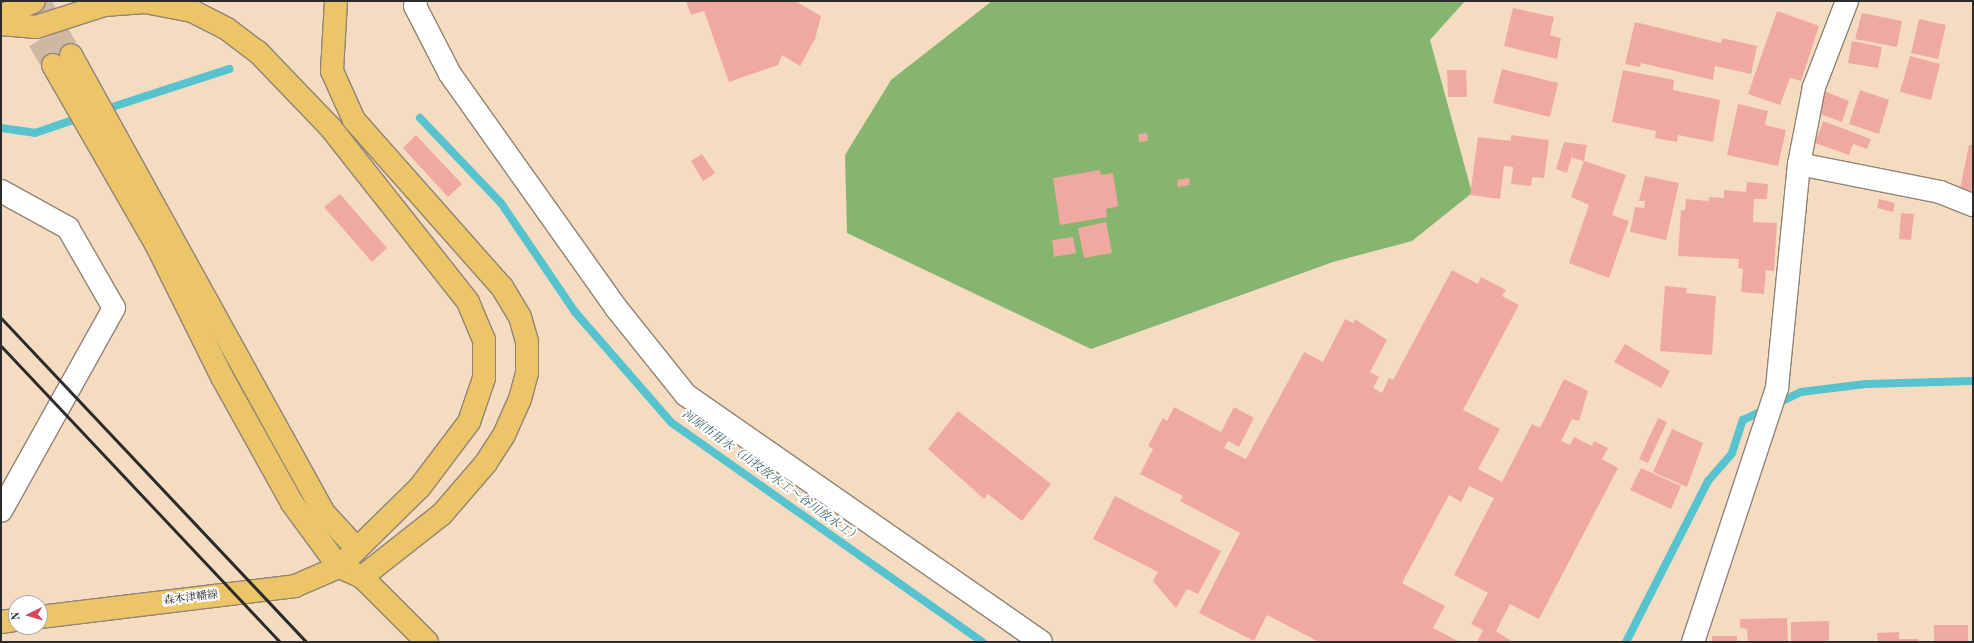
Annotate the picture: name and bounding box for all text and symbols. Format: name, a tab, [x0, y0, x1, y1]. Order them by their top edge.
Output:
water label: 河原市用水（山牧放水工～谷川放水工）	[678, 408, 862, 546]
street label: 森本津幡線	[163, 589, 219, 609]
north arrow	[8, 595, 48, 635]
text: N	[11, 611, 22, 621]

